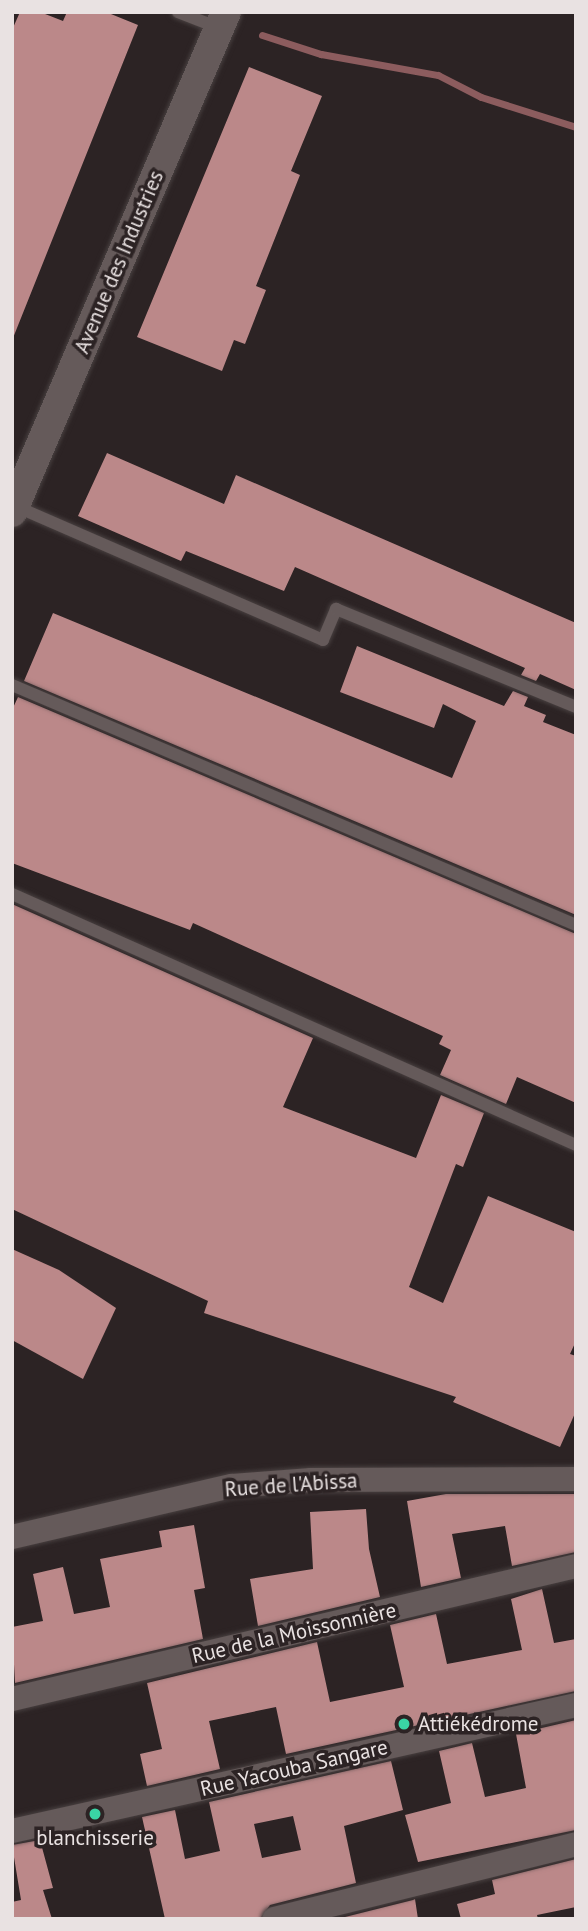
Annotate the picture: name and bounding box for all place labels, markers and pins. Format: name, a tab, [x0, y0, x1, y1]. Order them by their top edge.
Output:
place label: Attiékédrome	[418, 1711, 538, 1737]
marker: Attiékédrome	[396, 1716, 412, 1732]
marker: blanchisserie	[87, 1806, 103, 1822]
place label: blanchisserie	[36, 1825, 154, 1851]

